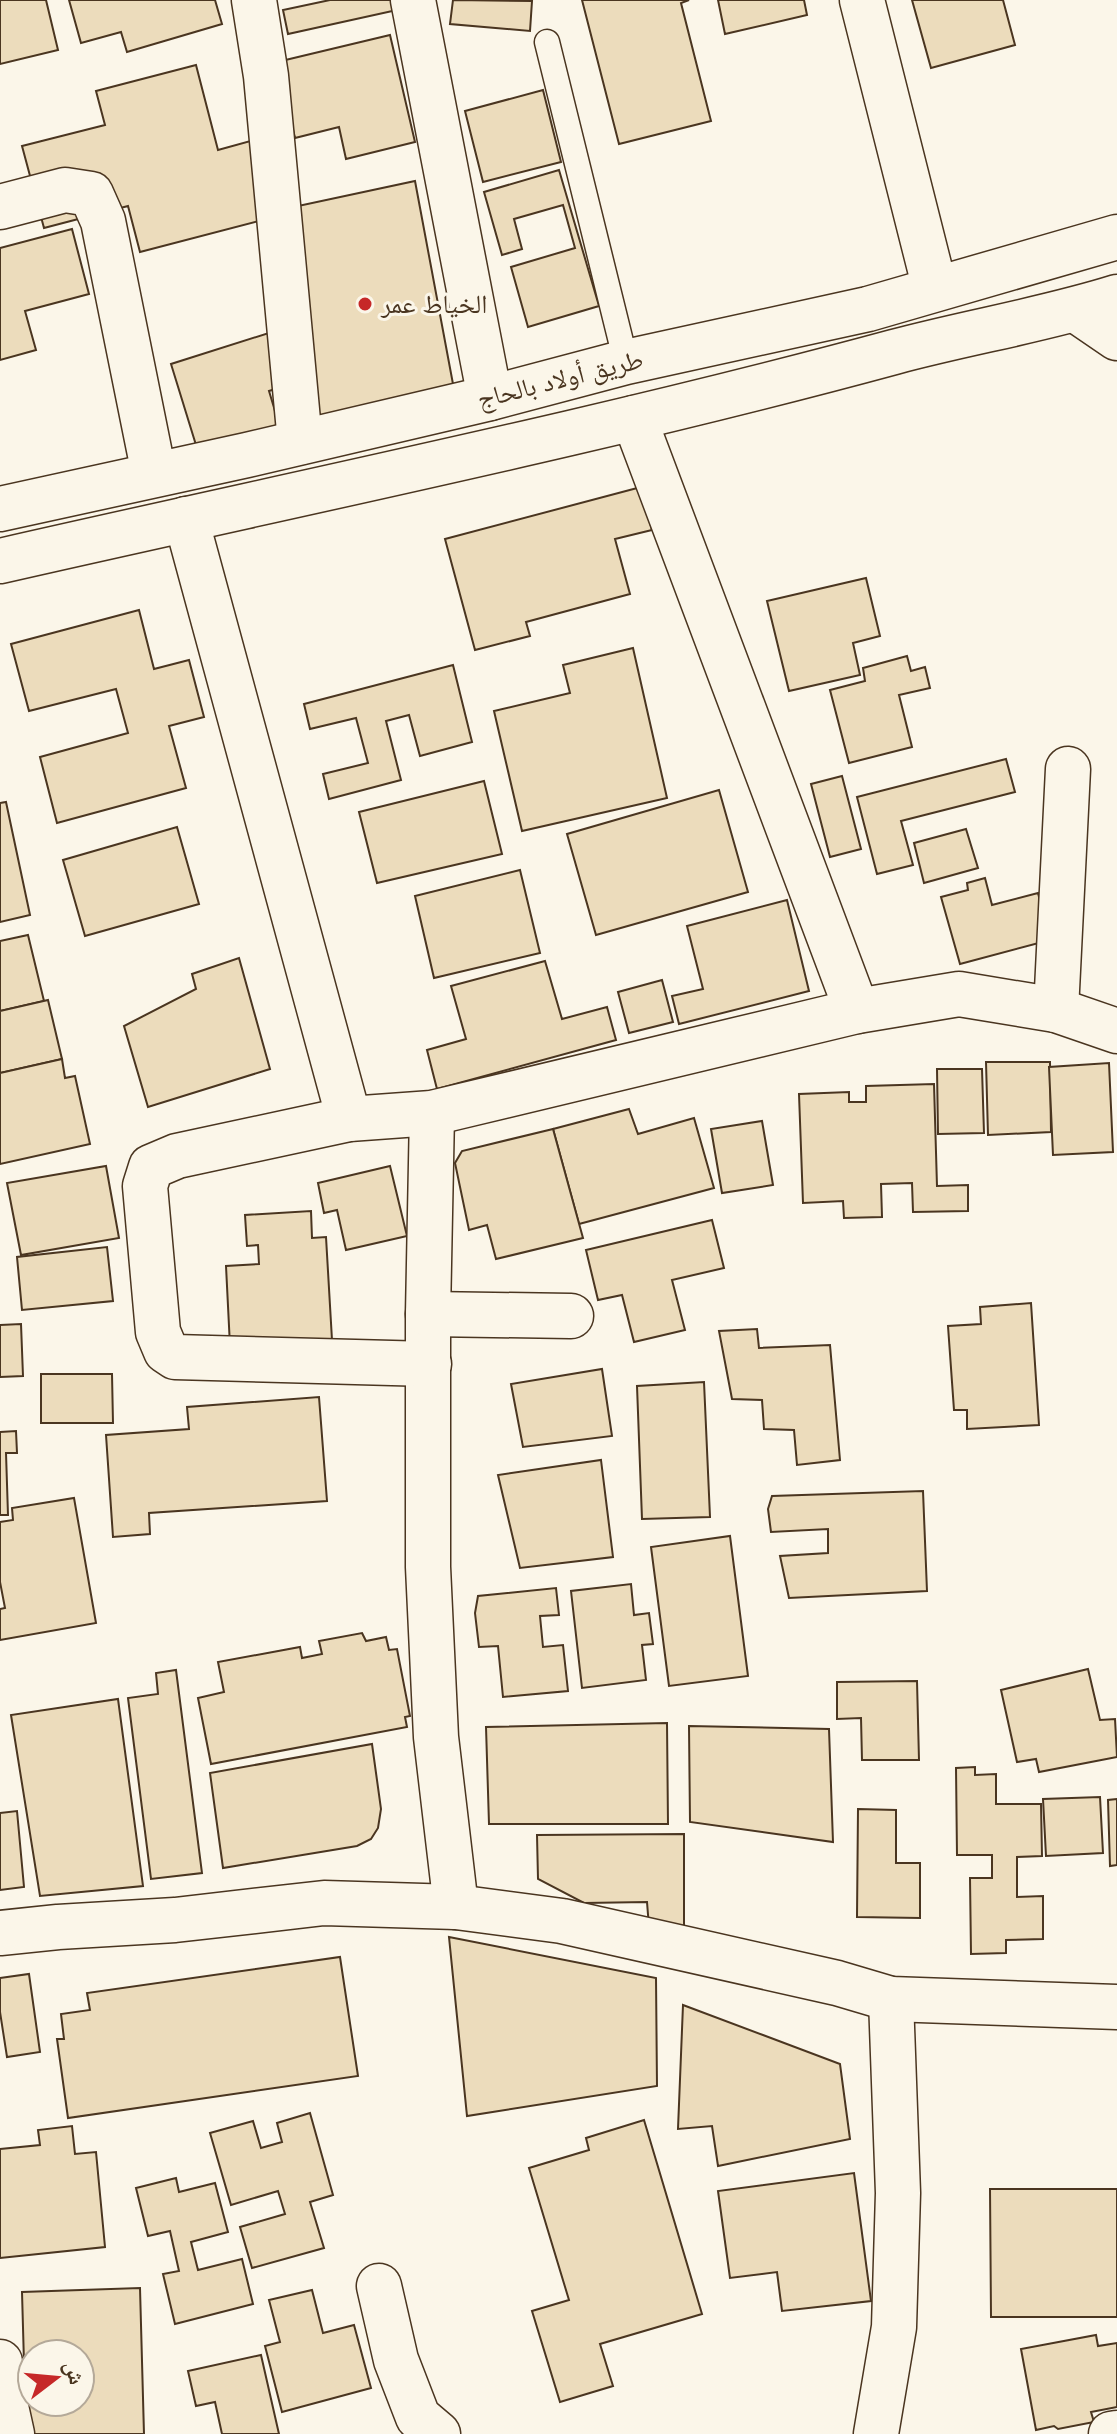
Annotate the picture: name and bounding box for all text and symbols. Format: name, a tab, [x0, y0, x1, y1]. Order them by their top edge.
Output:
place label: الخياط عمر	[380, 289, 488, 319]
marker: الخياط عمر	[356, 295, 374, 313]
street label: طريق أولاد بالحاج	[474, 343, 646, 415]
north arrow	[16, 2338, 96, 2418]
text: ش	[59, 2358, 90, 2388]

